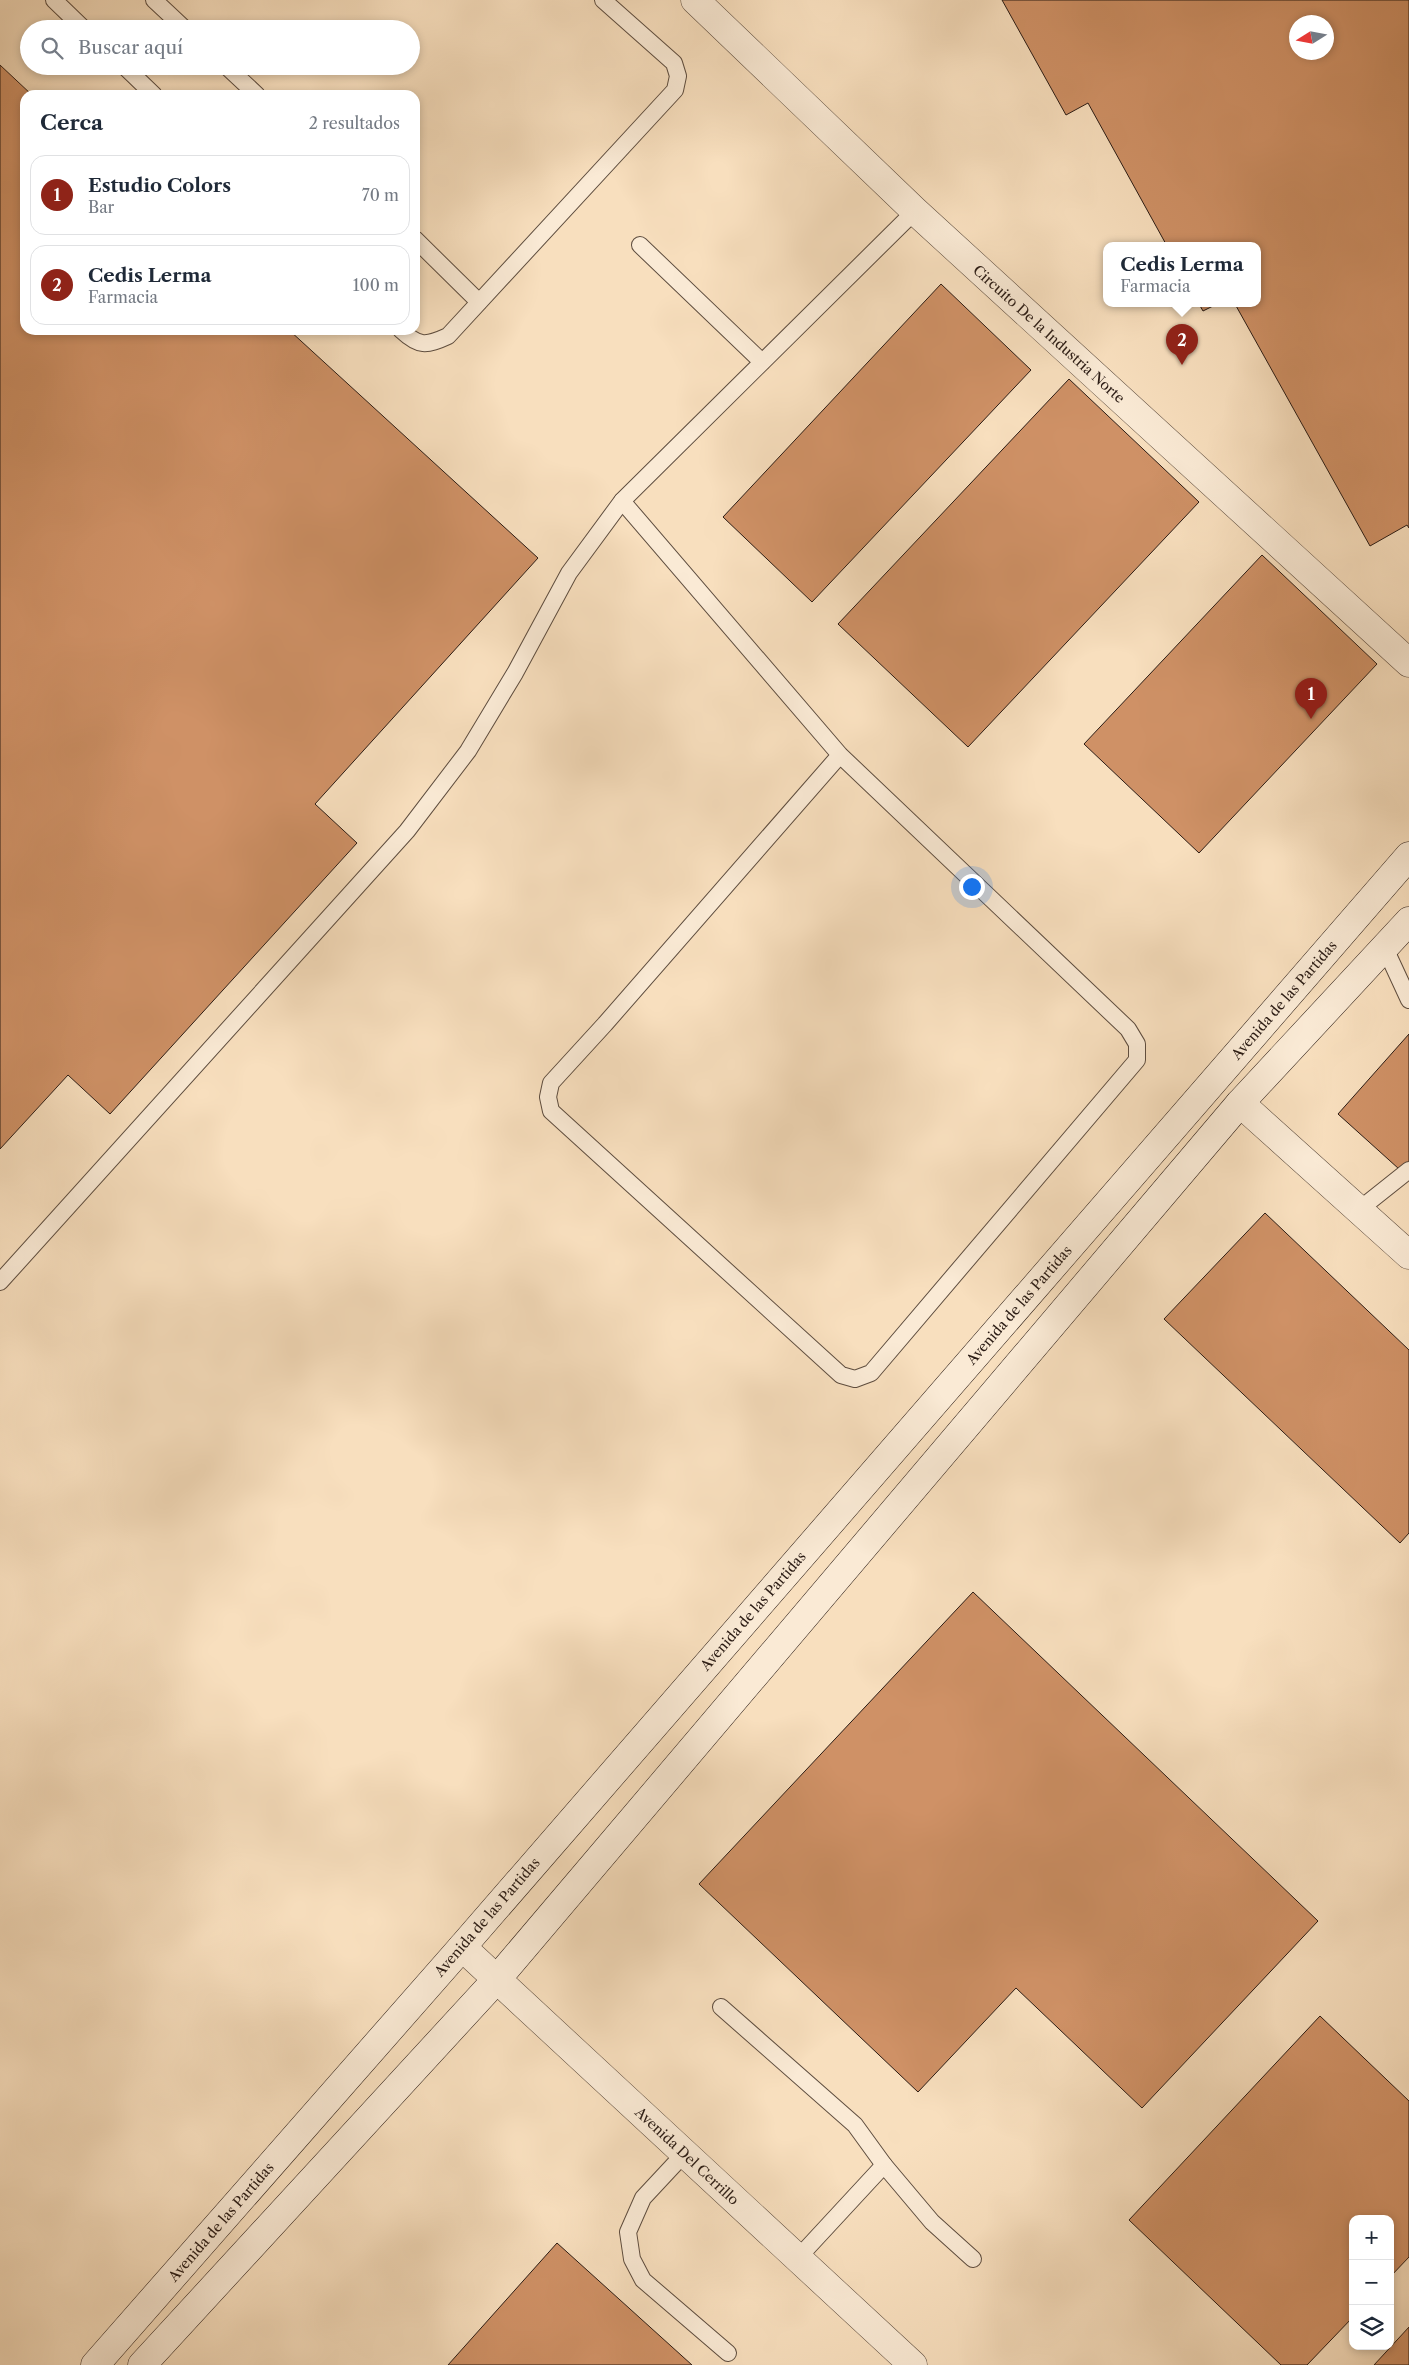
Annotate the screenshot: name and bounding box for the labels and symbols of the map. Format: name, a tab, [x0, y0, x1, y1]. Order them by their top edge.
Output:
north arrow	[1289, 15, 1334, 60]
street label: Circuito De la Industria Norte	[969, 261, 1129, 407]
pin: 2	[1166, 324, 1198, 365]
pin: 1	[1295, 678, 1327, 719]
your location	[959, 874, 985, 900]
street label: Avenida de las Partidas	[1227, 937, 1341, 1064]
street label: Avenida de las Partidas	[962, 1242, 1076, 1369]
street label: Avenida de las Partidas	[696, 1548, 810, 1675]
street label: Avenida de las Partidas	[430, 1854, 544, 1981]
street label: Avenida Del Cerrillo	[631, 2102, 743, 2209]
street label: Avenida de las Partidas	[164, 2159, 278, 2286]

